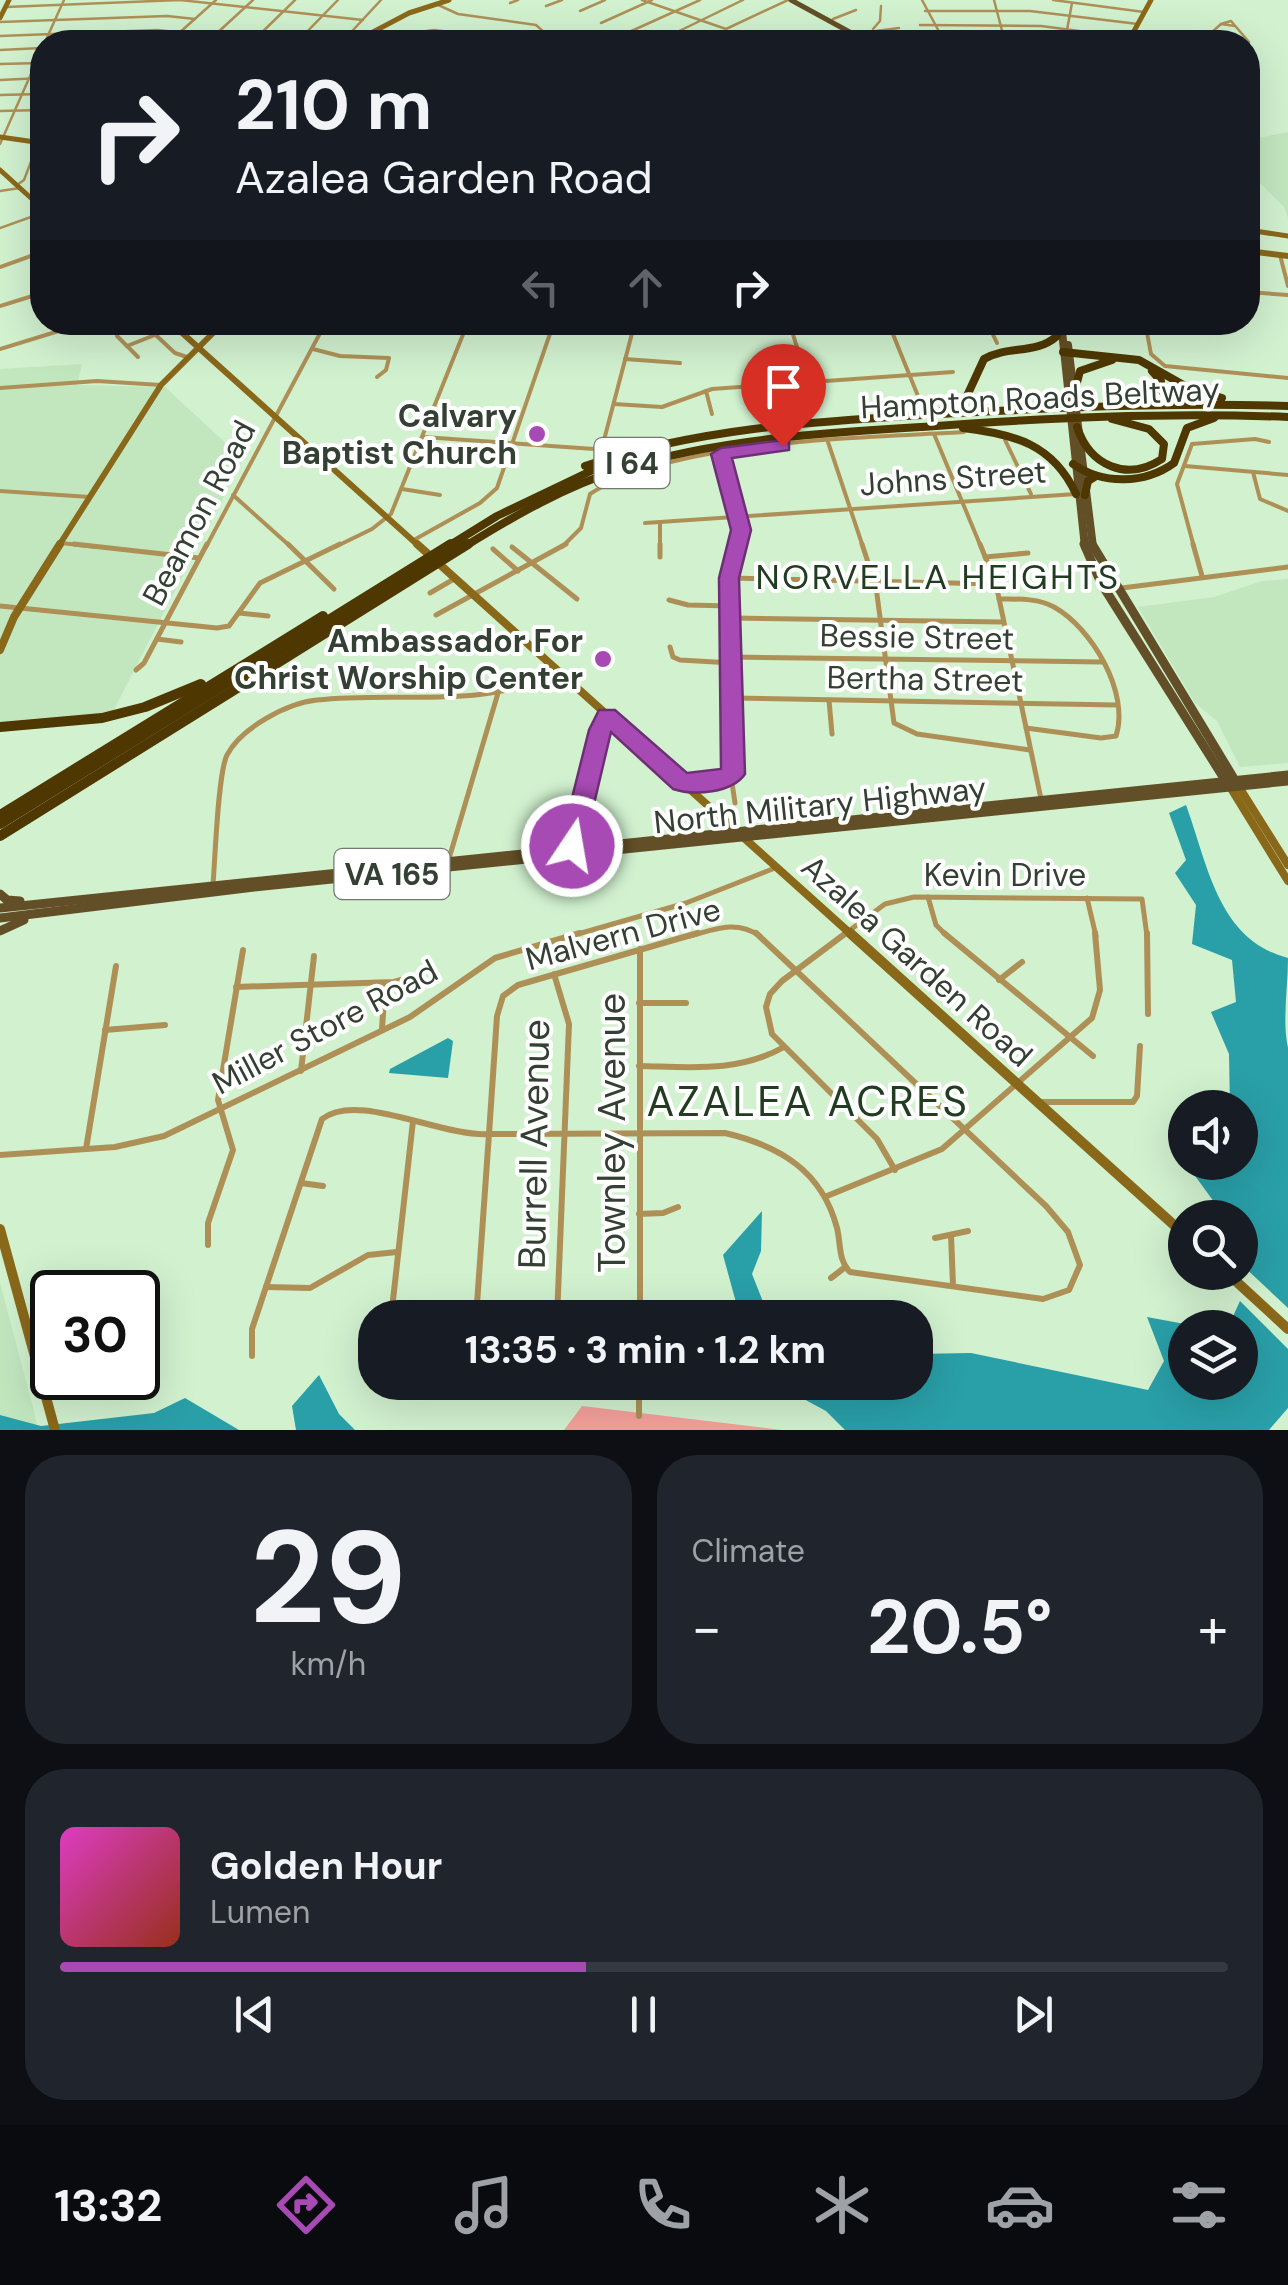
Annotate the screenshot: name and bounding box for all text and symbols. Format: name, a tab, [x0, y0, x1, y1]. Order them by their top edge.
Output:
text: 210 m	[235, 60, 432, 151]
icon: right	[70, 70, 200, 200]
text: Azalea Garden Road	[235, 148, 653, 207]
icon: left	[513, 260, 568, 315]
icon: ahead	[618, 260, 673, 315]
icon: right	[723, 260, 778, 315]
pin	[741, 344, 826, 447]
icon: arrive	[756, 359, 811, 414]
street label: Hampton Roads Beltway	[859, 368, 1221, 428]
place label: Calvary Baptist Church	[282, 395, 517, 474]
street label: Beamon Road	[133, 413, 265, 613]
marker: Calvary Baptist Church	[526, 423, 548, 445]
road number: I 64	[594, 438, 670, 488]
street label: Johns Street	[858, 451, 1048, 505]
district label: NORVELLA HEIGHTS	[755, 554, 1121, 600]
street label: Bessie Street	[819, 614, 1015, 660]
place label: Ambassador For Christ Worship Center	[234, 620, 583, 699]
marker: Ambassador For Christ Worship Center	[592, 648, 614, 670]
street label: Bertha Street	[826, 656, 1024, 702]
street label: North Military Highway	[652, 767, 989, 843]
position arrow	[520, 794, 624, 898]
street label: Azalea Garden Road	[793, 846, 1041, 1076]
road number: VA 165	[334, 849, 450, 899]
street label: Kevin Drive	[924, 854, 1086, 896]
street label: Malvern Drive	[521, 888, 725, 980]
street label: Miller Store Road	[205, 950, 445, 1104]
street label: Townley Avenue	[587, 993, 637, 1273]
street label: Burrell Avenue	[507, 1019, 561, 1269]
district label: AZALEA ACRES	[647, 1074, 969, 1129]
map controls	[1168, 1090, 1258, 1400]
button: sound	[1168, 1090, 1258, 1180]
button: search	[1168, 1200, 1258, 1290]
speed limit sign: 30	[30, 1270, 160, 1400]
button: layers	[1168, 1310, 1258, 1400]
text: 13:35 · 3 min · 1.2 km	[465, 1325, 826, 1375]
text: 29	[250, 1493, 407, 1662]
text: Climate	[692, 1530, 805, 1572]
text: 20.5°	[867, 1579, 1053, 1676]
text: −	[692, 1592, 722, 1664]
text: +	[1198, 1592, 1228, 1664]
text: km/h	[290, 1643, 366, 1685]
text: Golden Hour	[210, 1841, 442, 1891]
text: Lumen	[210, 1891, 310, 1933]
icon: previous	[227, 1987, 282, 2042]
icon: pause	[616, 1987, 671, 2042]
icon: next	[1006, 1987, 1061, 2042]
icon: directions	[271, 2170, 341, 2240]
icon: music	[449, 2170, 519, 2240]
icon: phone	[628, 2170, 698, 2240]
icon: climate	[807, 2170, 877, 2240]
icon: car	[985, 2170, 1055, 2240]
icon: filters	[1164, 2170, 1234, 2240]
text: 13:32	[54, 2176, 162, 2235]

